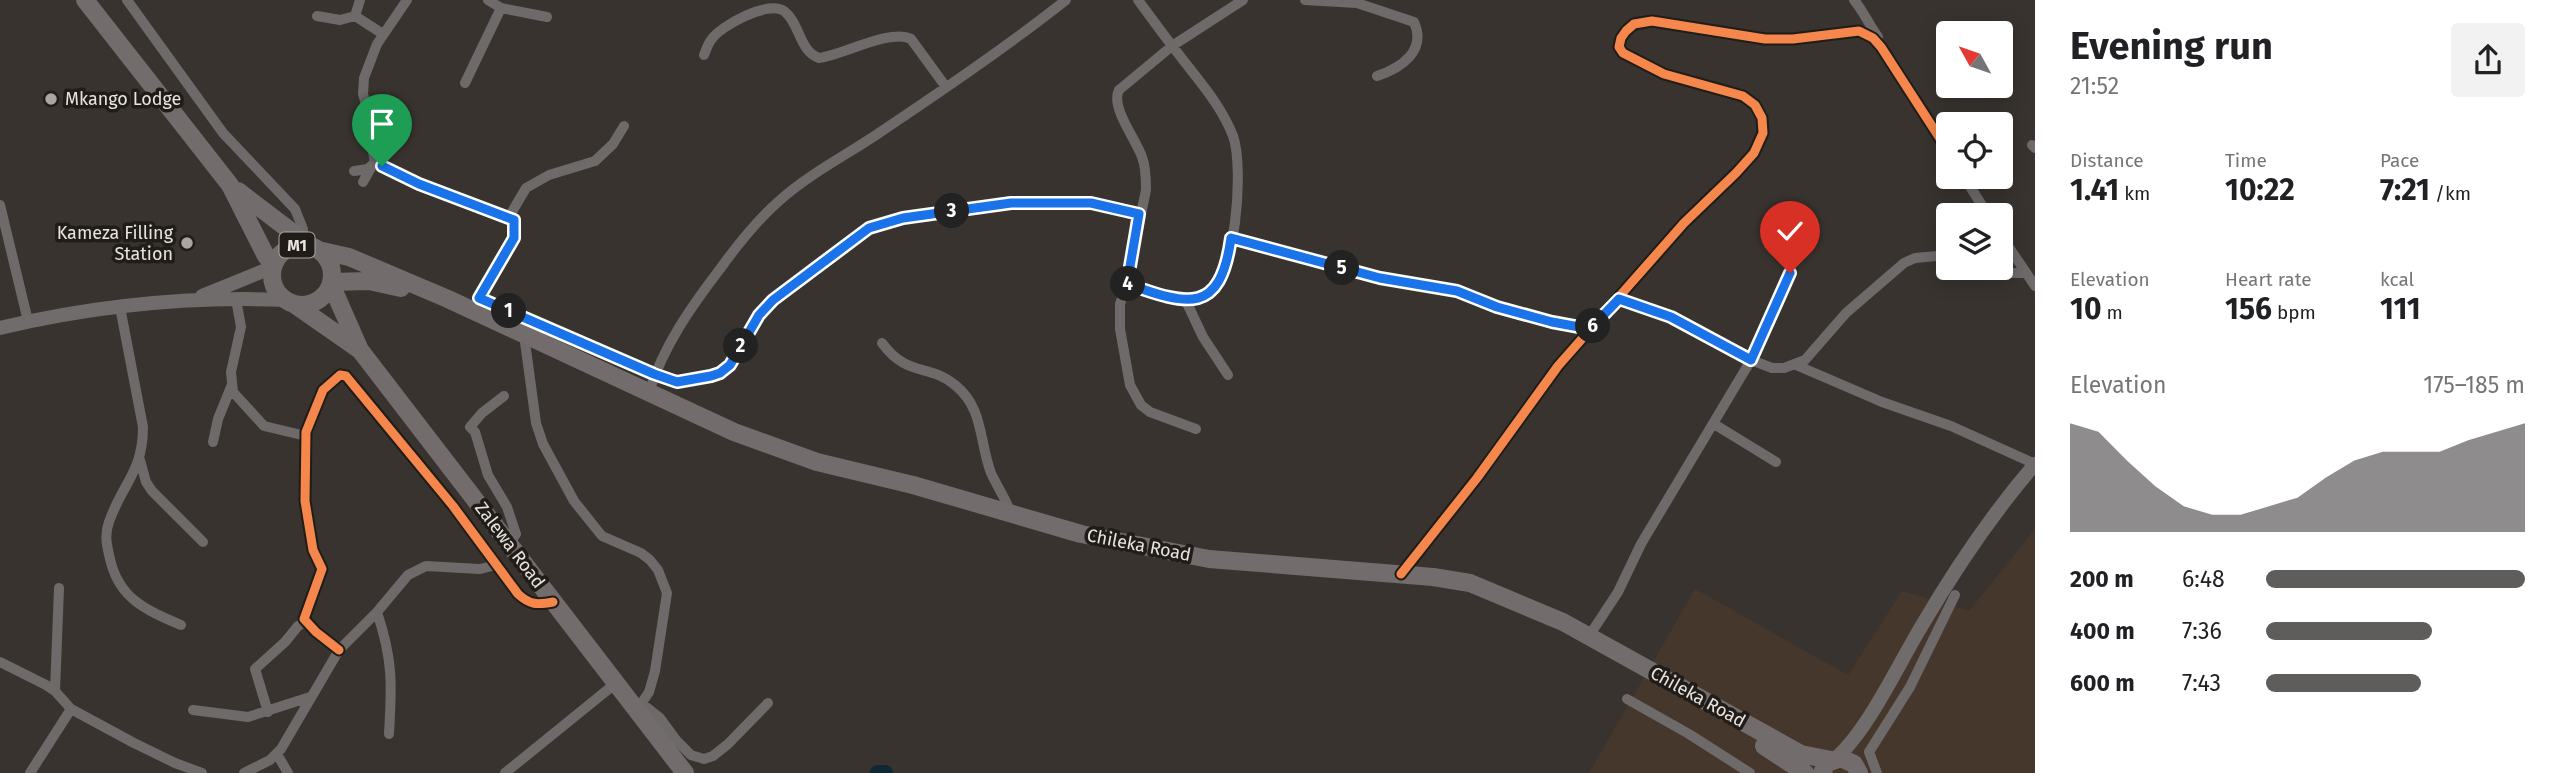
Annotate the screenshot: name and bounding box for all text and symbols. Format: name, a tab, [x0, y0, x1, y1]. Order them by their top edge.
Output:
north arrow	[1936, 21, 2012, 98]
map controls	[1936, 21, 2013, 280]
text: Evening run	[2070, 23, 2273, 69]
button: share	[2451, 23, 2525, 97]
text: 21:52	[2070, 72, 2119, 100]
place label: Mkango Lodge	[65, 88, 181, 110]
marker: Mkango Lodge	[43, 91, 59, 107]
pin	[352, 94, 412, 166]
icon: arrive	[363, 105, 401, 143]
button: locate	[1936, 112, 2013, 189]
text: Distance	[2070, 149, 2144, 172]
text: Time	[2225, 149, 2267, 172]
text: Pace	[2380, 149, 2419, 172]
text: 1.41	[2070, 172, 2119, 208]
text: 10:22	[2225, 172, 2295, 208]
text: 7:21	[2380, 172, 2430, 208]
text: km	[2119, 182, 2150, 205]
text: /km	[2430, 182, 2471, 205]
pin: 3	[934, 194, 970, 228]
text: 3	[947, 199, 956, 222]
pin	[1760, 201, 1820, 273]
button: layers	[1936, 203, 2013, 280]
icon: check	[1771, 212, 1809, 250]
place label: Kameza Filling Station	[57, 222, 174, 265]
road number: M1	[280, 232, 314, 258]
marker: Kameza Filling Station	[179, 235, 195, 251]
pin: 5	[1324, 250, 1360, 286]
text: 5	[1336, 256, 1347, 279]
pin: 4	[1110, 266, 1146, 302]
text: Elevation	[2070, 268, 2150, 291]
text: Heart rate	[2225, 268, 2312, 291]
text: kcal	[2380, 268, 2414, 291]
text: 4	[1122, 272, 1133, 295]
text: 10	[2070, 291, 2101, 327]
text: 156	[2225, 291, 2272, 327]
text: 111	[2380, 291, 2421, 327]
pin: 1	[491, 294, 526, 328]
text: 1	[504, 299, 513, 322]
text: m	[2101, 301, 2123, 324]
text: bpm	[2272, 301, 2316, 324]
pin: 6	[1576, 308, 1610, 344]
text: 6	[1587, 314, 1598, 337]
pin: 2	[724, 328, 758, 364]
text: 2	[736, 334, 745, 357]
text: Elevation	[2070, 371, 2166, 399]
text: 175–185 m	[2423, 371, 2525, 399]
street label: Zalewa Road	[470, 497, 550, 593]
street label: Chileka Road	[1085, 524, 1193, 566]
text: 200 m	[2070, 565, 2134, 593]
text: 6:48	[2182, 565, 2225, 593]
text: 400 m	[2070, 617, 2135, 645]
text: 7:36	[2182, 617, 2222, 645]
street label: Chileka Road	[1647, 662, 1749, 732]
text: 600 m	[2070, 669, 2135, 697]
text: 7:43	[2182, 669, 2221, 697]

